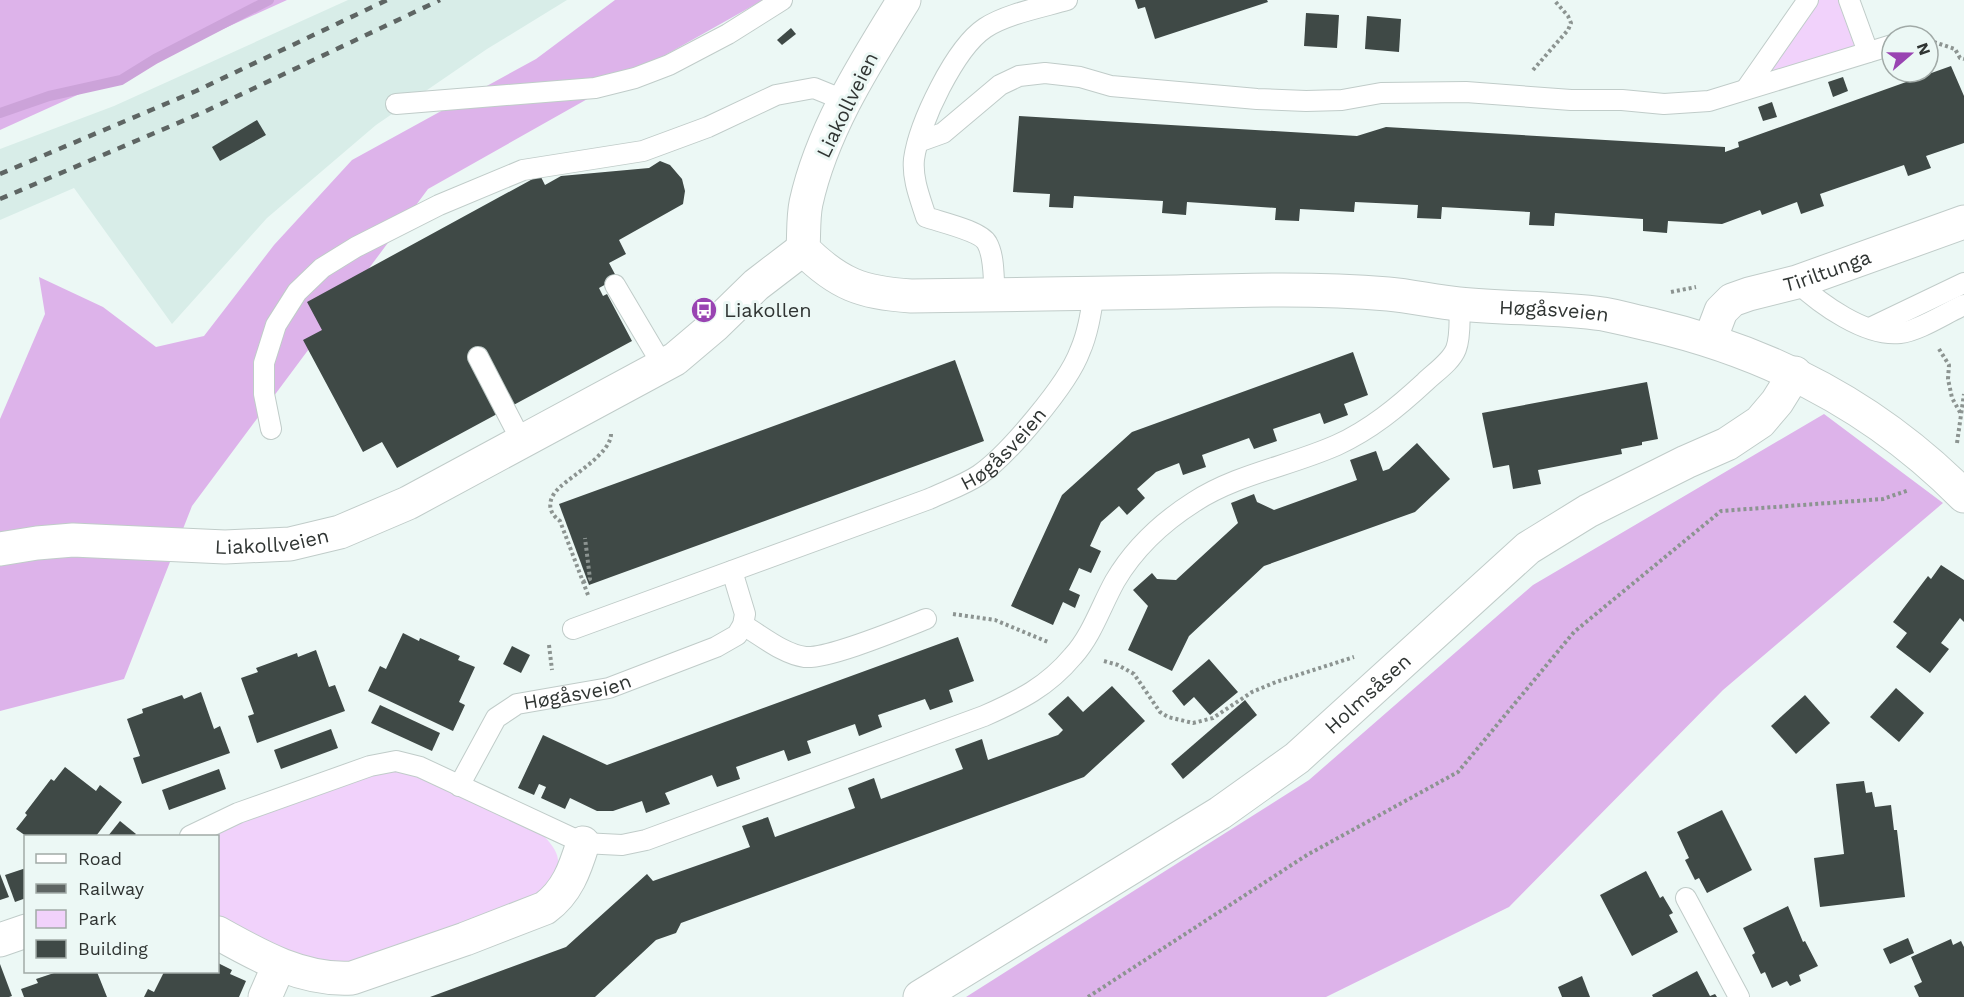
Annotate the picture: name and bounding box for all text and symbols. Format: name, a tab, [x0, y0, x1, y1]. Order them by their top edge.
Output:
north arrow	[1880, 24, 1940, 84]
text: N	[1913, 40, 1935, 58]
street label: Liakollveien	[811, 48, 883, 162]
street label: Tiriltunga	[1781, 244, 1874, 297]
bus stop icon: Liakollen	[689, 295, 719, 325]
street label: Høgåsveien	[1499, 295, 1610, 327]
place label: Liakollen	[724, 298, 812, 322]
street label: Høgåsveien	[956, 403, 1051, 495]
street label: Liakollveien	[214, 523, 331, 559]
street label: Holmsåsen	[1320, 649, 1416, 739]
street label: Høgåsveien	[521, 669, 635, 715]
legend	[24, 835, 219, 973]
text: Road	[78, 848, 122, 869]
text: Railway	[78, 878, 145, 899]
text: Park	[78, 908, 117, 929]
text: Building	[78, 938, 148, 959]

